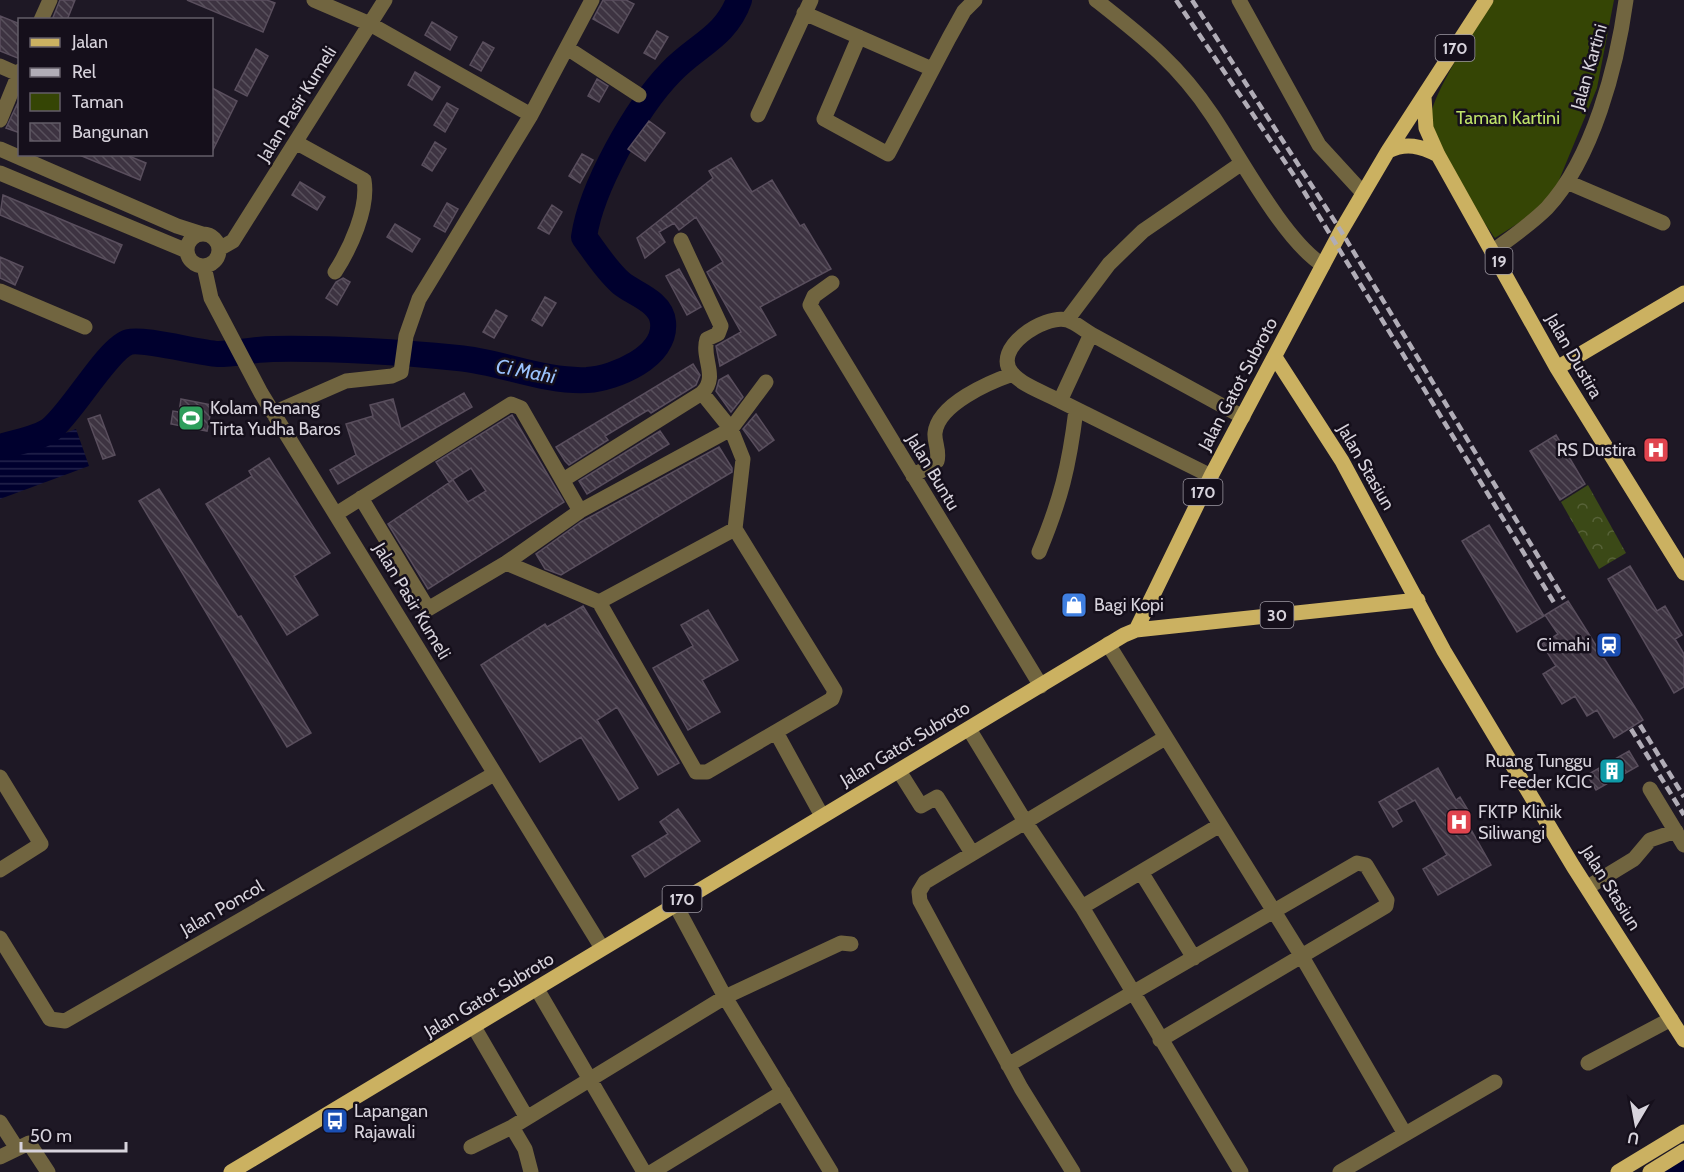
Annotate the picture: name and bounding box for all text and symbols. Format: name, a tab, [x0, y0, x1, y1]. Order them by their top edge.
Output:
legend	[18, 18, 213, 156]
street label: Jalan Kartini	[1566, 22, 1612, 113]
text: Jalan	[71, 31, 108, 53]
road number: 170	[1436, 35, 1474, 61]
street label: Jalan Pasir Kumeli	[252, 42, 341, 167]
text: Rel	[72, 61, 97, 83]
text: Taman	[72, 91, 124, 113]
park label: Taman Kartini	[1456, 107, 1560, 129]
text: Bangunan	[72, 121, 149, 143]
road number: 19	[1486, 248, 1512, 274]
street label: Jalan Dustira	[1540, 309, 1607, 403]
street label: Jalan Gatot Subroto	[1193, 314, 1282, 455]
water label: Ci Mahi	[494, 353, 559, 389]
place label: Kolam Renang Tirta Yudha Baros	[210, 397, 341, 440]
sports icon: Kolam Renang Tirta Yudha Baros	[176, 403, 206, 433]
street label: Jalan Stasiun	[1332, 419, 1399, 514]
street label: Jalan Buntu	[901, 429, 964, 514]
hospital icon: RS Dustira	[1641, 435, 1671, 465]
place label: RS Dustira	[1557, 439, 1636, 461]
road number: 170	[1184, 479, 1222, 505]
street label: Jalan Pasir Kumeli	[368, 538, 455, 663]
shop icon: Bagi Kopi	[1059, 590, 1089, 620]
place label: Bagi Kopi	[1094, 594, 1164, 616]
road number: 30	[1260, 602, 1294, 628]
station icon: Cimahi	[1594, 630, 1624, 660]
place label: Cimahi	[1537, 634, 1590, 656]
street label: Jalan Gatot Subroto	[835, 697, 974, 792]
place label: Ruang Tunggu Feeder KCIC	[1485, 750, 1592, 793]
building icon: Ruang Tunggu Feeder KCIC	[1597, 756, 1627, 786]
place label: FKTP Klinik Siliwangi	[1478, 801, 1563, 844]
hospital icon: FKTP Klinik Siliwangi	[1444, 807, 1474, 837]
street label: Jalan Stasiun	[1576, 841, 1646, 934]
street label: Jalan Poncol	[176, 875, 268, 941]
road number: 170	[662, 886, 702, 912]
street label: Jalan Gatot Subroto	[419, 948, 558, 1043]
north arrow	[1606, 1094, 1666, 1154]
place label: Lapangan Rajawali	[354, 1100, 428, 1143]
bus stop icon: Lapangan Rajawali	[320, 1106, 350, 1136]
scale bar	[21, 1115, 126, 1153]
text: 50 m	[30, 1125, 72, 1147]
text: U	[1626, 1128, 1641, 1149]

